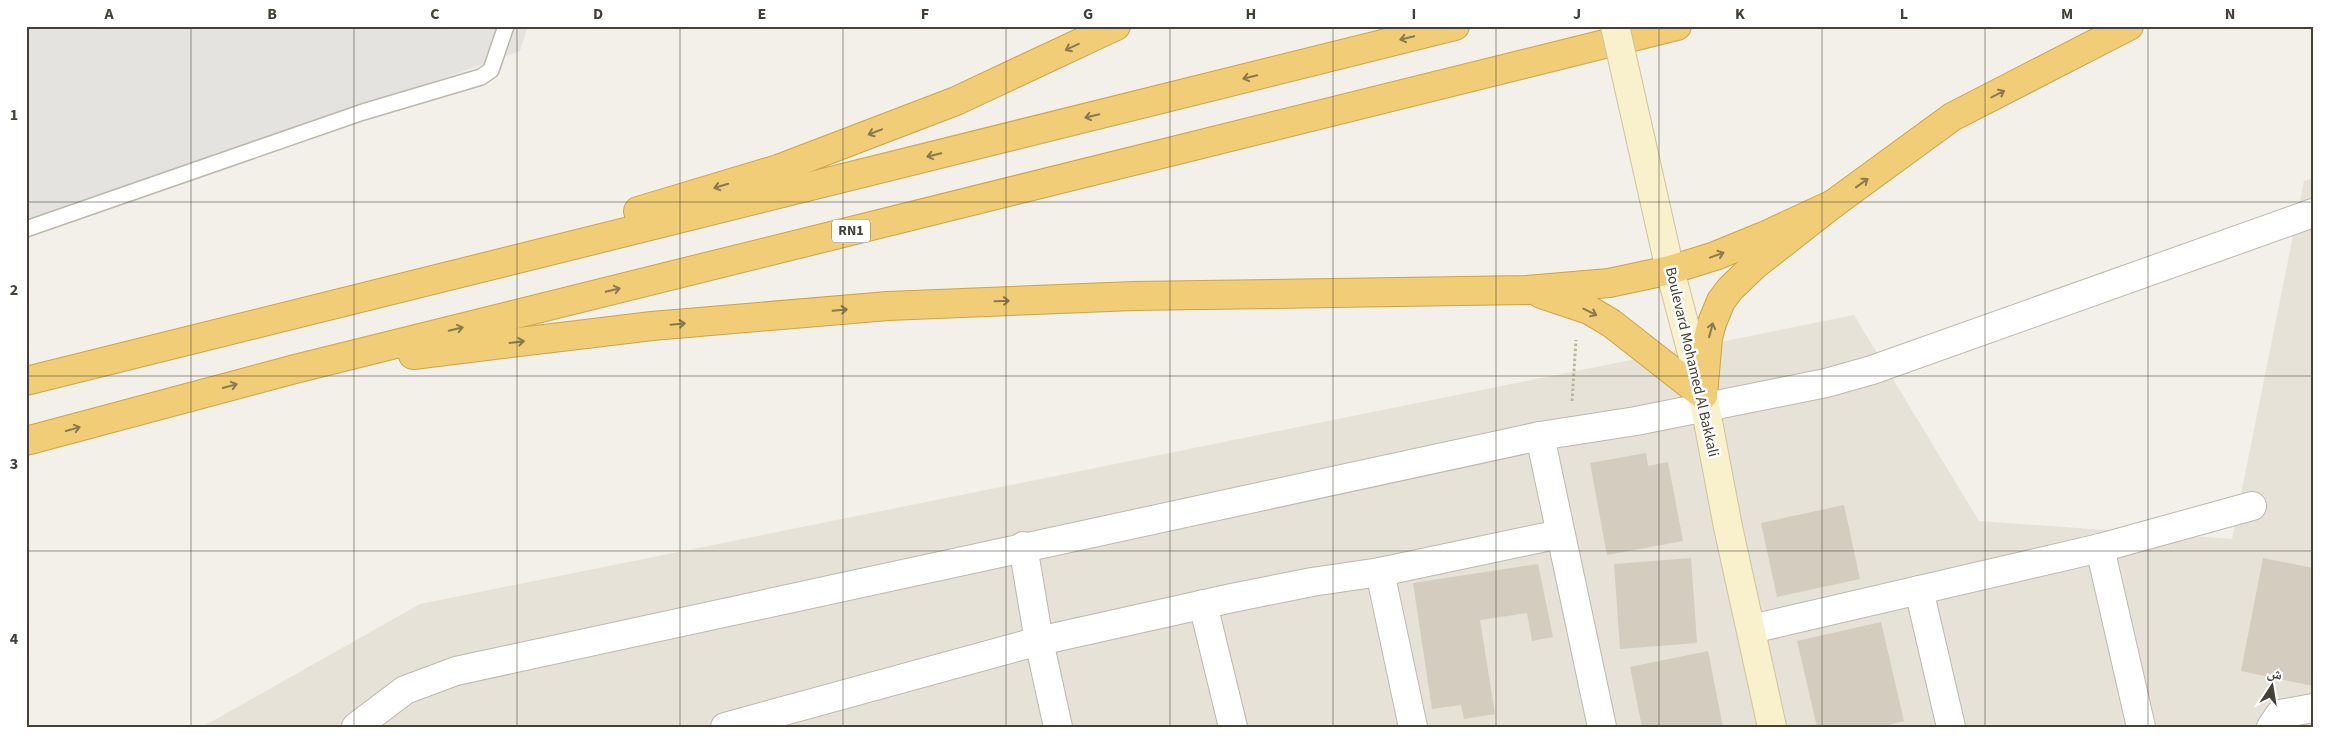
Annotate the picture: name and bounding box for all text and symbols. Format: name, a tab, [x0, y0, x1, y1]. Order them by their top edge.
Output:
text: A	[103, 3, 114, 25]
text: B	[267, 3, 277, 25]
text: C	[430, 3, 440, 25]
text: D	[593, 3, 603, 25]
text: E	[758, 3, 766, 25]
text: F	[921, 3, 929, 25]
text: G	[1083, 3, 1093, 25]
text: H	[1246, 3, 1256, 25]
text: I	[1412, 3, 1416, 25]
text: J	[1573, 3, 1581, 25]
text: K	[1735, 3, 1745, 25]
text: L	[1900, 3, 1908, 25]
text: M	[2061, 3, 2073, 25]
text: N	[2225, 3, 2235, 25]
one-way arrow	[1400, 34, 1416, 43]
one-way arrow	[1065, 43, 1080, 52]
one-way arrow	[1242, 73, 1258, 82]
one-way arrow	[1990, 89, 2005, 99]
text: 1	[10, 104, 18, 126]
one-way arrow	[1084, 112, 1100, 121]
one-way arrow	[867, 128, 883, 137]
one-way arrow	[927, 151, 943, 161]
one-way arrow	[1855, 178, 1869, 188]
one-way arrow	[714, 182, 730, 191]
road number: RN1	[832, 220, 870, 242]
one-way arrow	[1708, 250, 1724, 259]
street label: Boulevard Mohamed Al Bakkali	[1660, 265, 1724, 459]
text: 2	[10, 279, 18, 301]
one-way arrow	[605, 285, 621, 294]
one-way arrow	[994, 297, 1010, 306]
one-way arrow	[832, 305, 848, 315]
one-way arrow	[1582, 307, 1597, 317]
one-way arrow	[670, 319, 686, 328]
one-way arrow	[1706, 322, 1716, 338]
one-way arrow	[447, 324, 463, 333]
one-way arrow	[509, 337, 525, 347]
one-way arrow	[222, 381, 238, 391]
one-way arrow	[65, 423, 81, 433]
text: 3	[10, 453, 18, 475]
text: 4	[10, 628, 19, 650]
north arrow	[2246, 660, 2296, 710]
text: ش	[2265, 663, 2284, 686]

